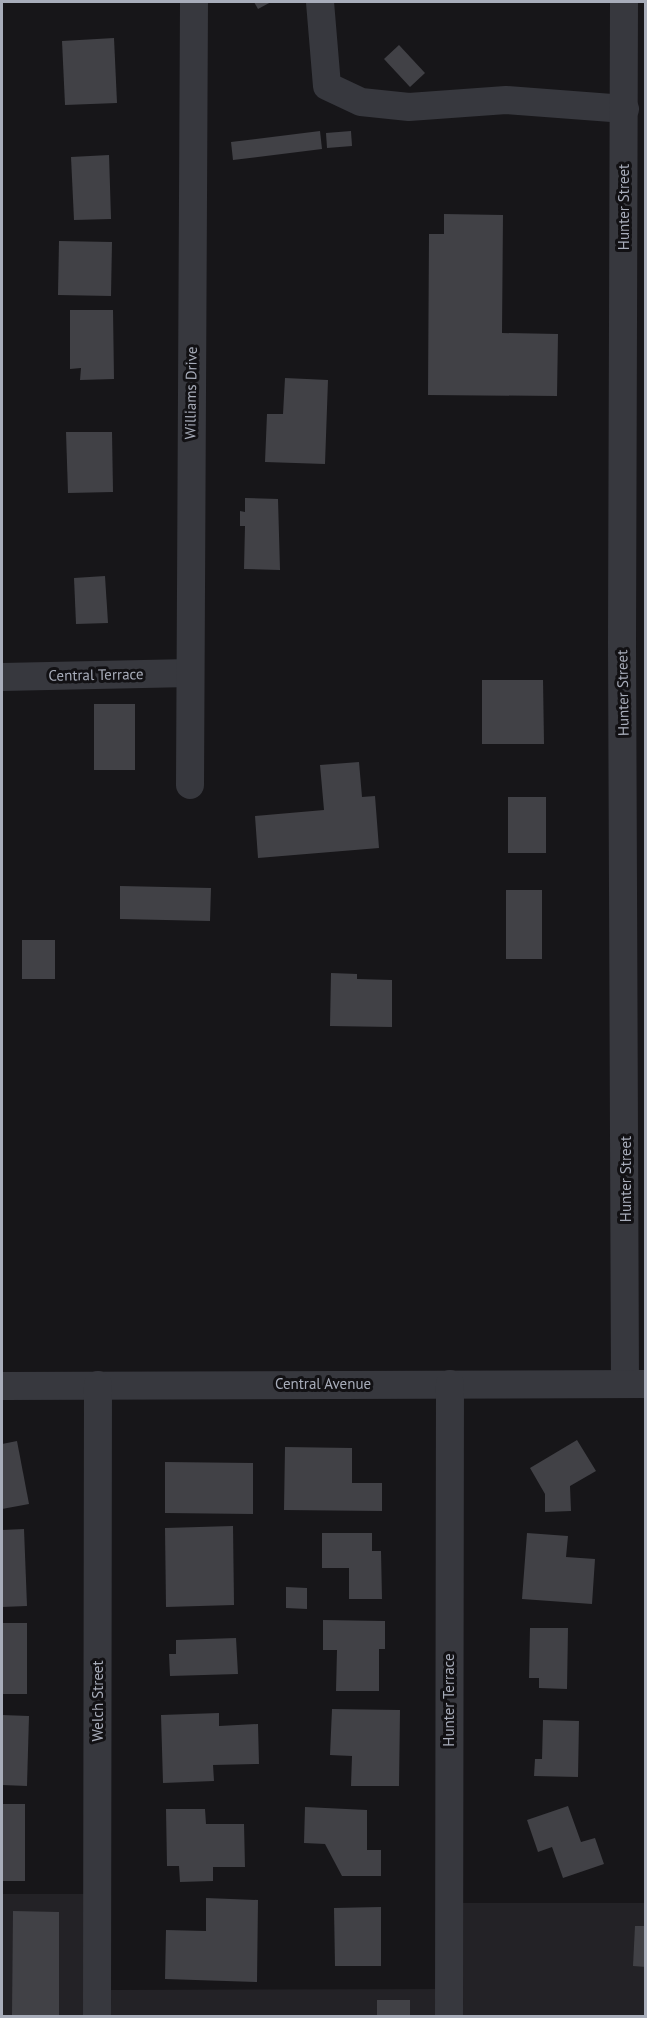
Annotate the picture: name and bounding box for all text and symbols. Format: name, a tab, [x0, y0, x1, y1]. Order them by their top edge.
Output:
street label: Hunter Street	[614, 164, 633, 250]
street label: Williams Drive	[180, 346, 201, 440]
street label: Hunter Street	[612, 650, 633, 736]
street label: Central Terrace	[48, 664, 144, 685]
street label: Hunter Street	[616, 1136, 635, 1222]
street label: Central Avenue	[275, 1374, 371, 1393]
street label: Hunter Terrace	[439, 1653, 458, 1747]
street label: Welch Street	[88, 1660, 107, 1742]

